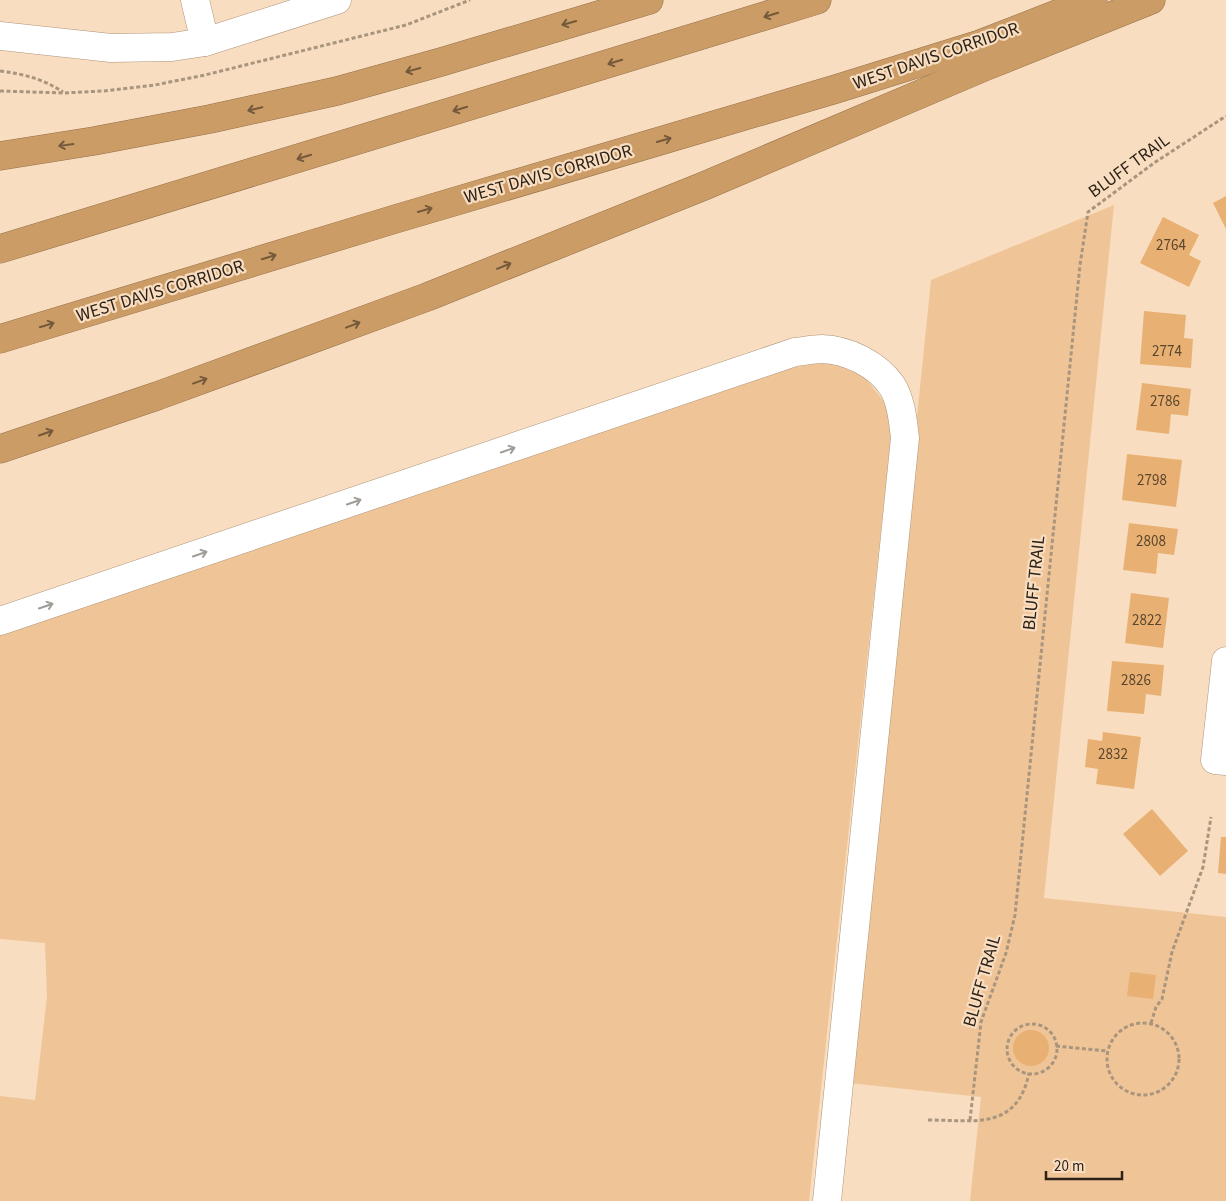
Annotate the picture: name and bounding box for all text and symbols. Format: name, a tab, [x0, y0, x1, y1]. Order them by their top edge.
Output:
one-way arrow	[763, 10, 779, 20]
street label: WEST DAVIS CORRIDOR	[850, 16, 1022, 96]
one-way arrow	[561, 19, 577, 29]
one-way arrow	[608, 58, 624, 68]
one-way arrow	[406, 66, 422, 75]
one-way arrow	[248, 105, 264, 114]
one-way arrow	[452, 105, 468, 115]
street label: BLUFF TRAIL	[1083, 128, 1175, 204]
one-way arrow	[656, 135, 672, 144]
street label: WEST DAVIS CORRIDOR	[461, 138, 635, 210]
one-way arrow	[58, 140, 74, 150]
one-way arrow	[297, 152, 313, 162]
one-way arrow	[416, 205, 432, 215]
house number: 2764	[1156, 235, 1186, 256]
one-way arrow	[261, 252, 277, 262]
street label: WEST DAVIS CORRIDOR	[73, 254, 247, 328]
one-way arrow	[496, 261, 511, 270]
one-way arrow	[38, 320, 54, 330]
one-way arrow	[344, 320, 360, 329]
house number: 2774	[1152, 341, 1182, 362]
one-way arrow	[192, 376, 207, 385]
house number: 2786	[1150, 391, 1180, 412]
one-way arrow	[38, 428, 54, 438]
one-way arrow	[500, 444, 516, 454]
house number: 2798	[1137, 470, 1167, 491]
one-way arrow	[346, 496, 362, 506]
house number: 2808	[1136, 531, 1166, 552]
street label: BLUFF TRAIL	[1017, 534, 1051, 631]
one-way arrow	[192, 548, 208, 558]
one-way arrow	[38, 601, 54, 610]
house number: 2822	[1132, 610, 1162, 631]
house number: 2826	[1121, 670, 1151, 691]
house number: 2832	[1098, 744, 1128, 765]
street label: BLUFF TRAIL	[957, 932, 1007, 1030]
scale bar	[1046, 1148, 1122, 1180]
text: 20 m	[1054, 1156, 1084, 1177]

